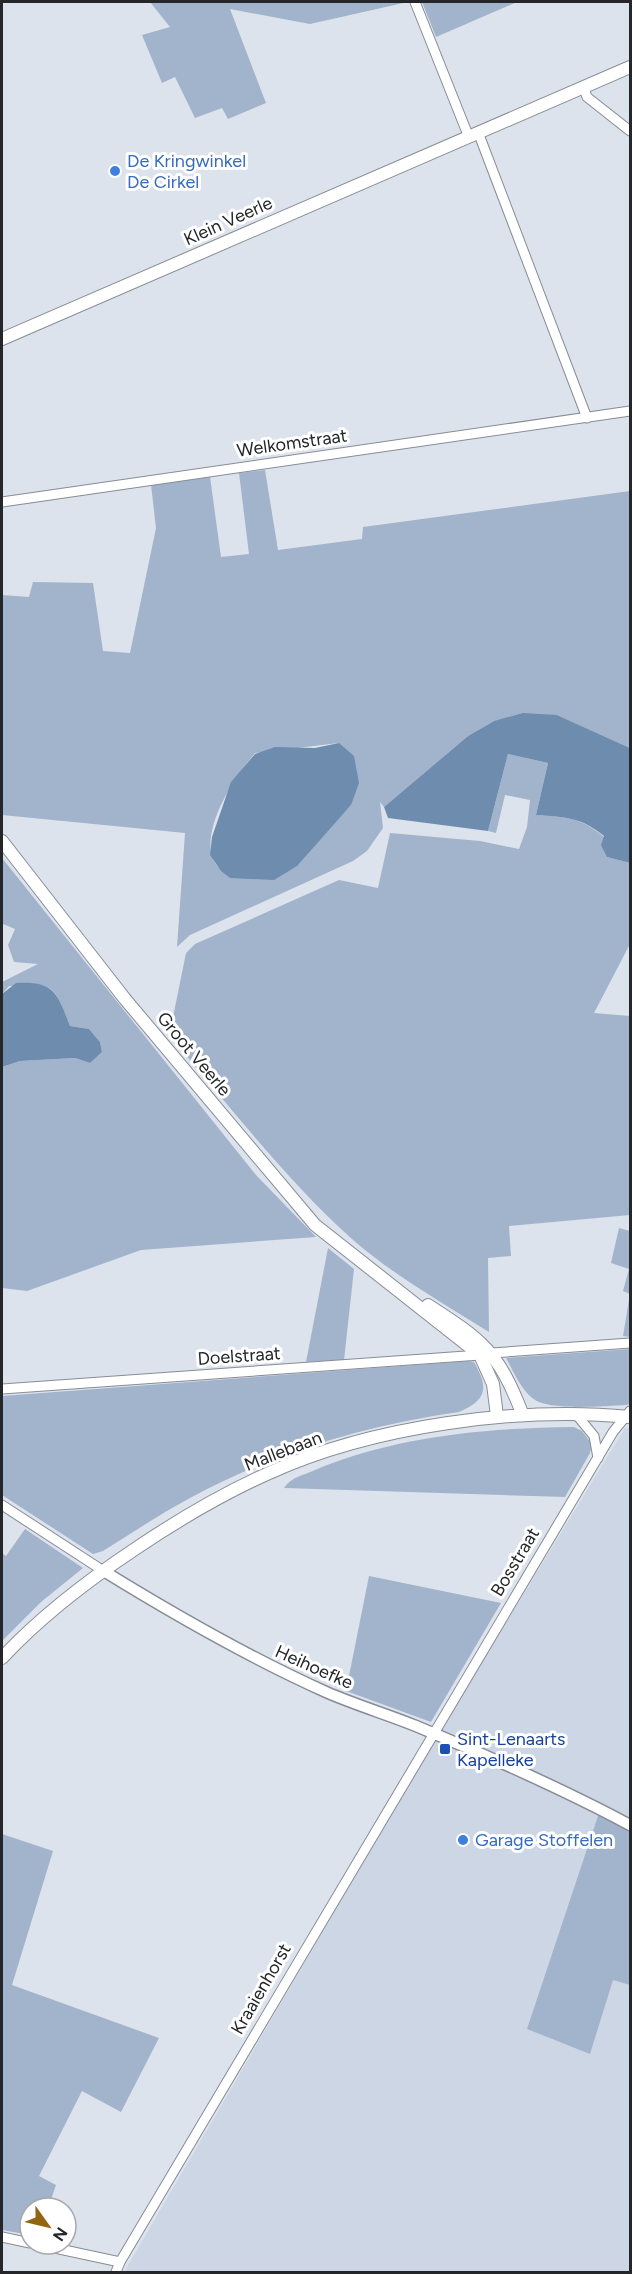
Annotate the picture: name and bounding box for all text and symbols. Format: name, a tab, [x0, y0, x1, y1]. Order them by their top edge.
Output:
place label: De Kringwinkel De Cirkel	[127, 150, 246, 193]
marker: De Kringwinkel De Cirkel	[108, 164, 122, 178]
street label: Klein Veerle	[180, 192, 276, 250]
street label: Welkomstraat	[235, 424, 349, 462]
street label: Groot Veerle	[152, 1007, 236, 1101]
street label: Doelstraat	[197, 1342, 281, 1370]
street label: Mallebaan	[241, 1426, 325, 1476]
street label: Bosstraat	[486, 1523, 544, 1600]
street label: Heihoefke	[272, 1640, 356, 1694]
place label: Sint-Lenaarts Kapelleke	[457, 1728, 565, 1771]
marker: Sint-Lenaarts Kapelleke	[438, 1742, 452, 1756]
place label: Garage Stoffelen	[475, 1829, 613, 1851]
marker: Garage Stoffelen	[456, 1833, 470, 1847]
street label: Kraaienhorst	[226, 1940, 296, 2038]
north arrow	[18, 2196, 78, 2256]
text: N	[49, 2224, 71, 2245]

